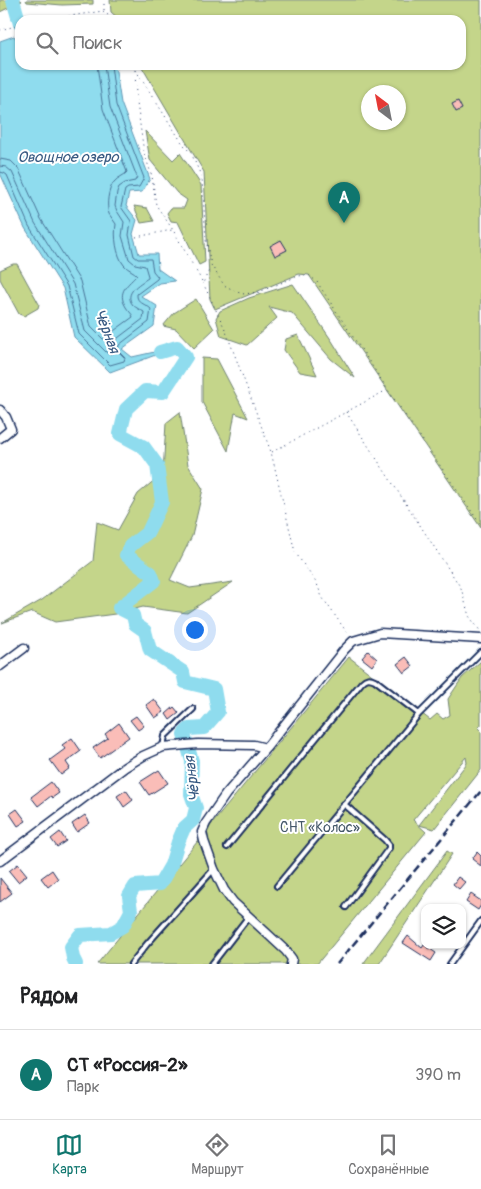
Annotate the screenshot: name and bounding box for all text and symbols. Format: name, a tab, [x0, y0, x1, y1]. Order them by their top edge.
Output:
search box	[15, 15, 466, 70]
icon: search	[33, 29, 61, 57]
text: Поиск	[73, 31, 123, 55]
north arrow	[361, 85, 406, 130]
water label: Овощное озеро	[17, 148, 119, 167]
pin: A	[328, 182, 360, 223]
water label: Чёрная	[89, 306, 124, 358]
your location	[182, 617, 208, 643]
water label: Чёрная	[180, 753, 205, 803]
park label: СНТ «Колос»	[280, 819, 360, 836]
map controls	[421, 904, 466, 949]
button: layers	[421, 904, 466, 949]
text: Рядом	[20, 983, 78, 1010]
text: СТ «Россия-2»	[67, 1053, 188, 1077]
text: A	[31, 1065, 41, 1085]
text: 390 m	[415, 1065, 461, 1085]
text: Парк	[67, 1077, 100, 1097]
tab: Карта	[52, 1131, 87, 1178]
tab: Маршрут	[191, 1131, 244, 1178]
tab: Сохранённые	[348, 1131, 429, 1178]

